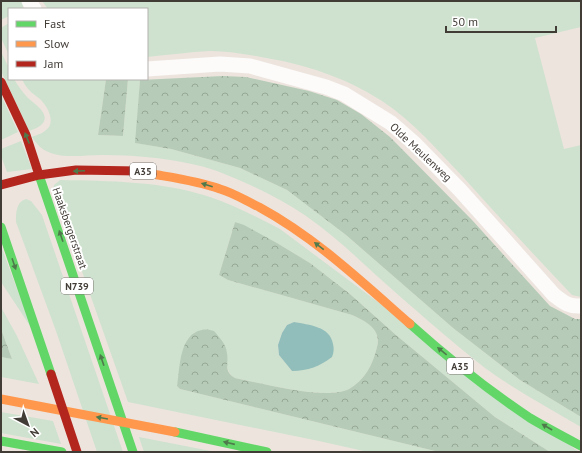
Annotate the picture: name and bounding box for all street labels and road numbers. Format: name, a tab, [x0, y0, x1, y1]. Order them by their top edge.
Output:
street label: Olde Meulenweg	[387, 120, 455, 184]
road number: A35	[130, 163, 156, 179]
street label: Haaksbergerstraat	[49, 185, 91, 271]
road number: N739	[61, 278, 93, 294]
road number: A35	[447, 358, 473, 374]

